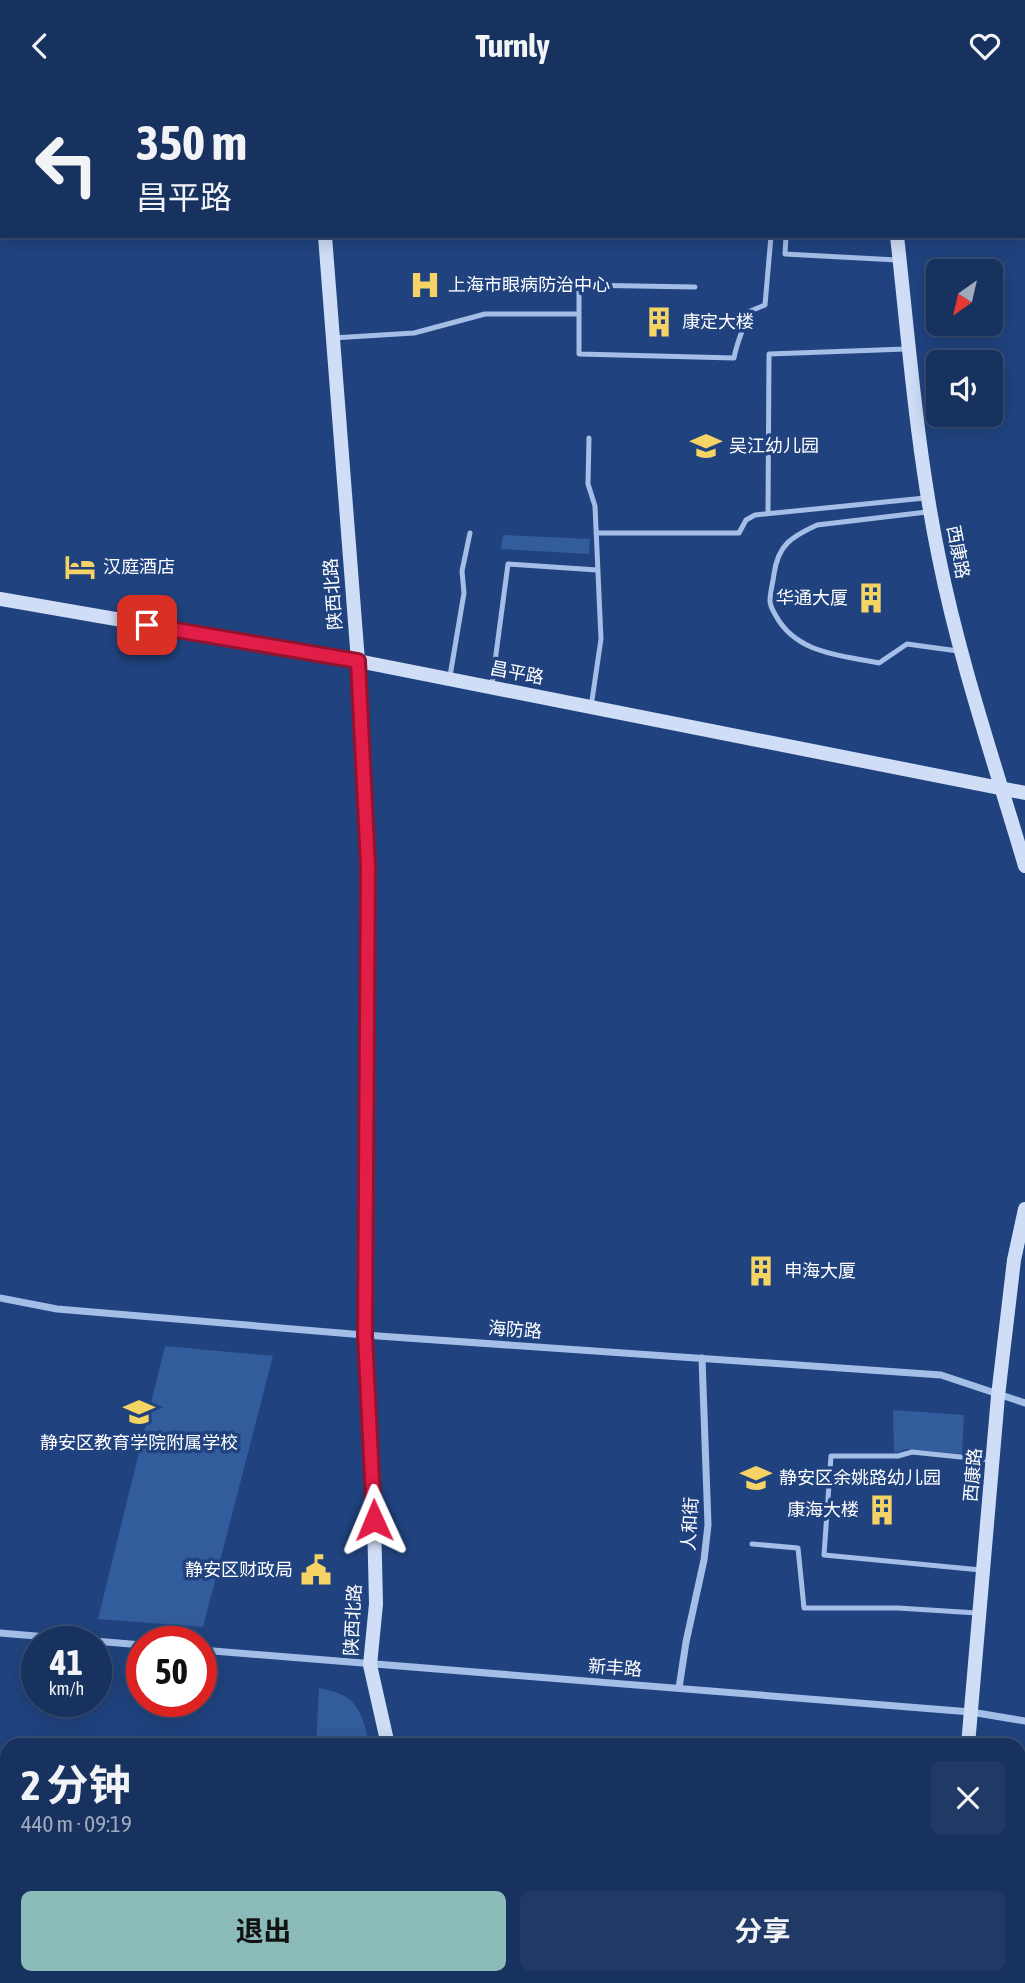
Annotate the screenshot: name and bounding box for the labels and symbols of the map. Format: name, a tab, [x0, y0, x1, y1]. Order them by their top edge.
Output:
north arrow	[926, 259, 1003, 336]
hospital icon: 上海市眼病防治中心	[408, 268, 442, 302]
place label: 上海市眼病防治中心	[448, 274, 610, 295]
building icon: 康定大楼	[642, 305, 676, 339]
place label: 康定大楼	[682, 311, 754, 332]
school or university icon: 吴江幼儿园	[689, 429, 723, 463]
place label: 吴江幼儿园	[729, 435, 819, 456]
street label: 西康路	[943, 523, 974, 580]
hotel icon: 汉庭酒店	[63, 550, 97, 584]
place label: 汉庭酒店	[103, 556, 175, 577]
street label: 陕西北路	[320, 557, 345, 631]
building icon: 华通大厦	[854, 581, 888, 615]
place label: 华通大厦	[776, 587, 848, 608]
pin	[117, 595, 177, 655]
street label: 昌平路	[489, 657, 546, 688]
building icon: 申海大厦	[744, 1254, 778, 1288]
place label: 申海大厦	[784, 1260, 856, 1281]
street label: 海防路	[487, 1317, 543, 1342]
school or university icon: 静安区教育学院附属学校	[122, 1395, 156, 1429]
place label: 静安区教育学院附属学校	[40, 1432, 238, 1453]
street label: 西康路	[960, 1447, 985, 1503]
school or university icon: 静安区余姚路幼儿园	[739, 1461, 773, 1495]
place label: 静安区余姚路幼儿园	[779, 1467, 941, 1488]
position arrow	[337, 1483, 411, 1557]
building icon: 康海大楼	[865, 1493, 899, 1527]
street label: 人和街	[678, 1496, 701, 1551]
place label: 康海大楼	[787, 1499, 859, 1520]
public building icon: 静安区财政局	[299, 1553, 333, 1587]
place label: 静安区财政局	[185, 1559, 293, 1580]
street label: 陕西北路	[340, 1583, 365, 1656]
speed limit sign: 50	[126, 1626, 217, 1717]
street label: 新丰路	[587, 1655, 643, 1680]

